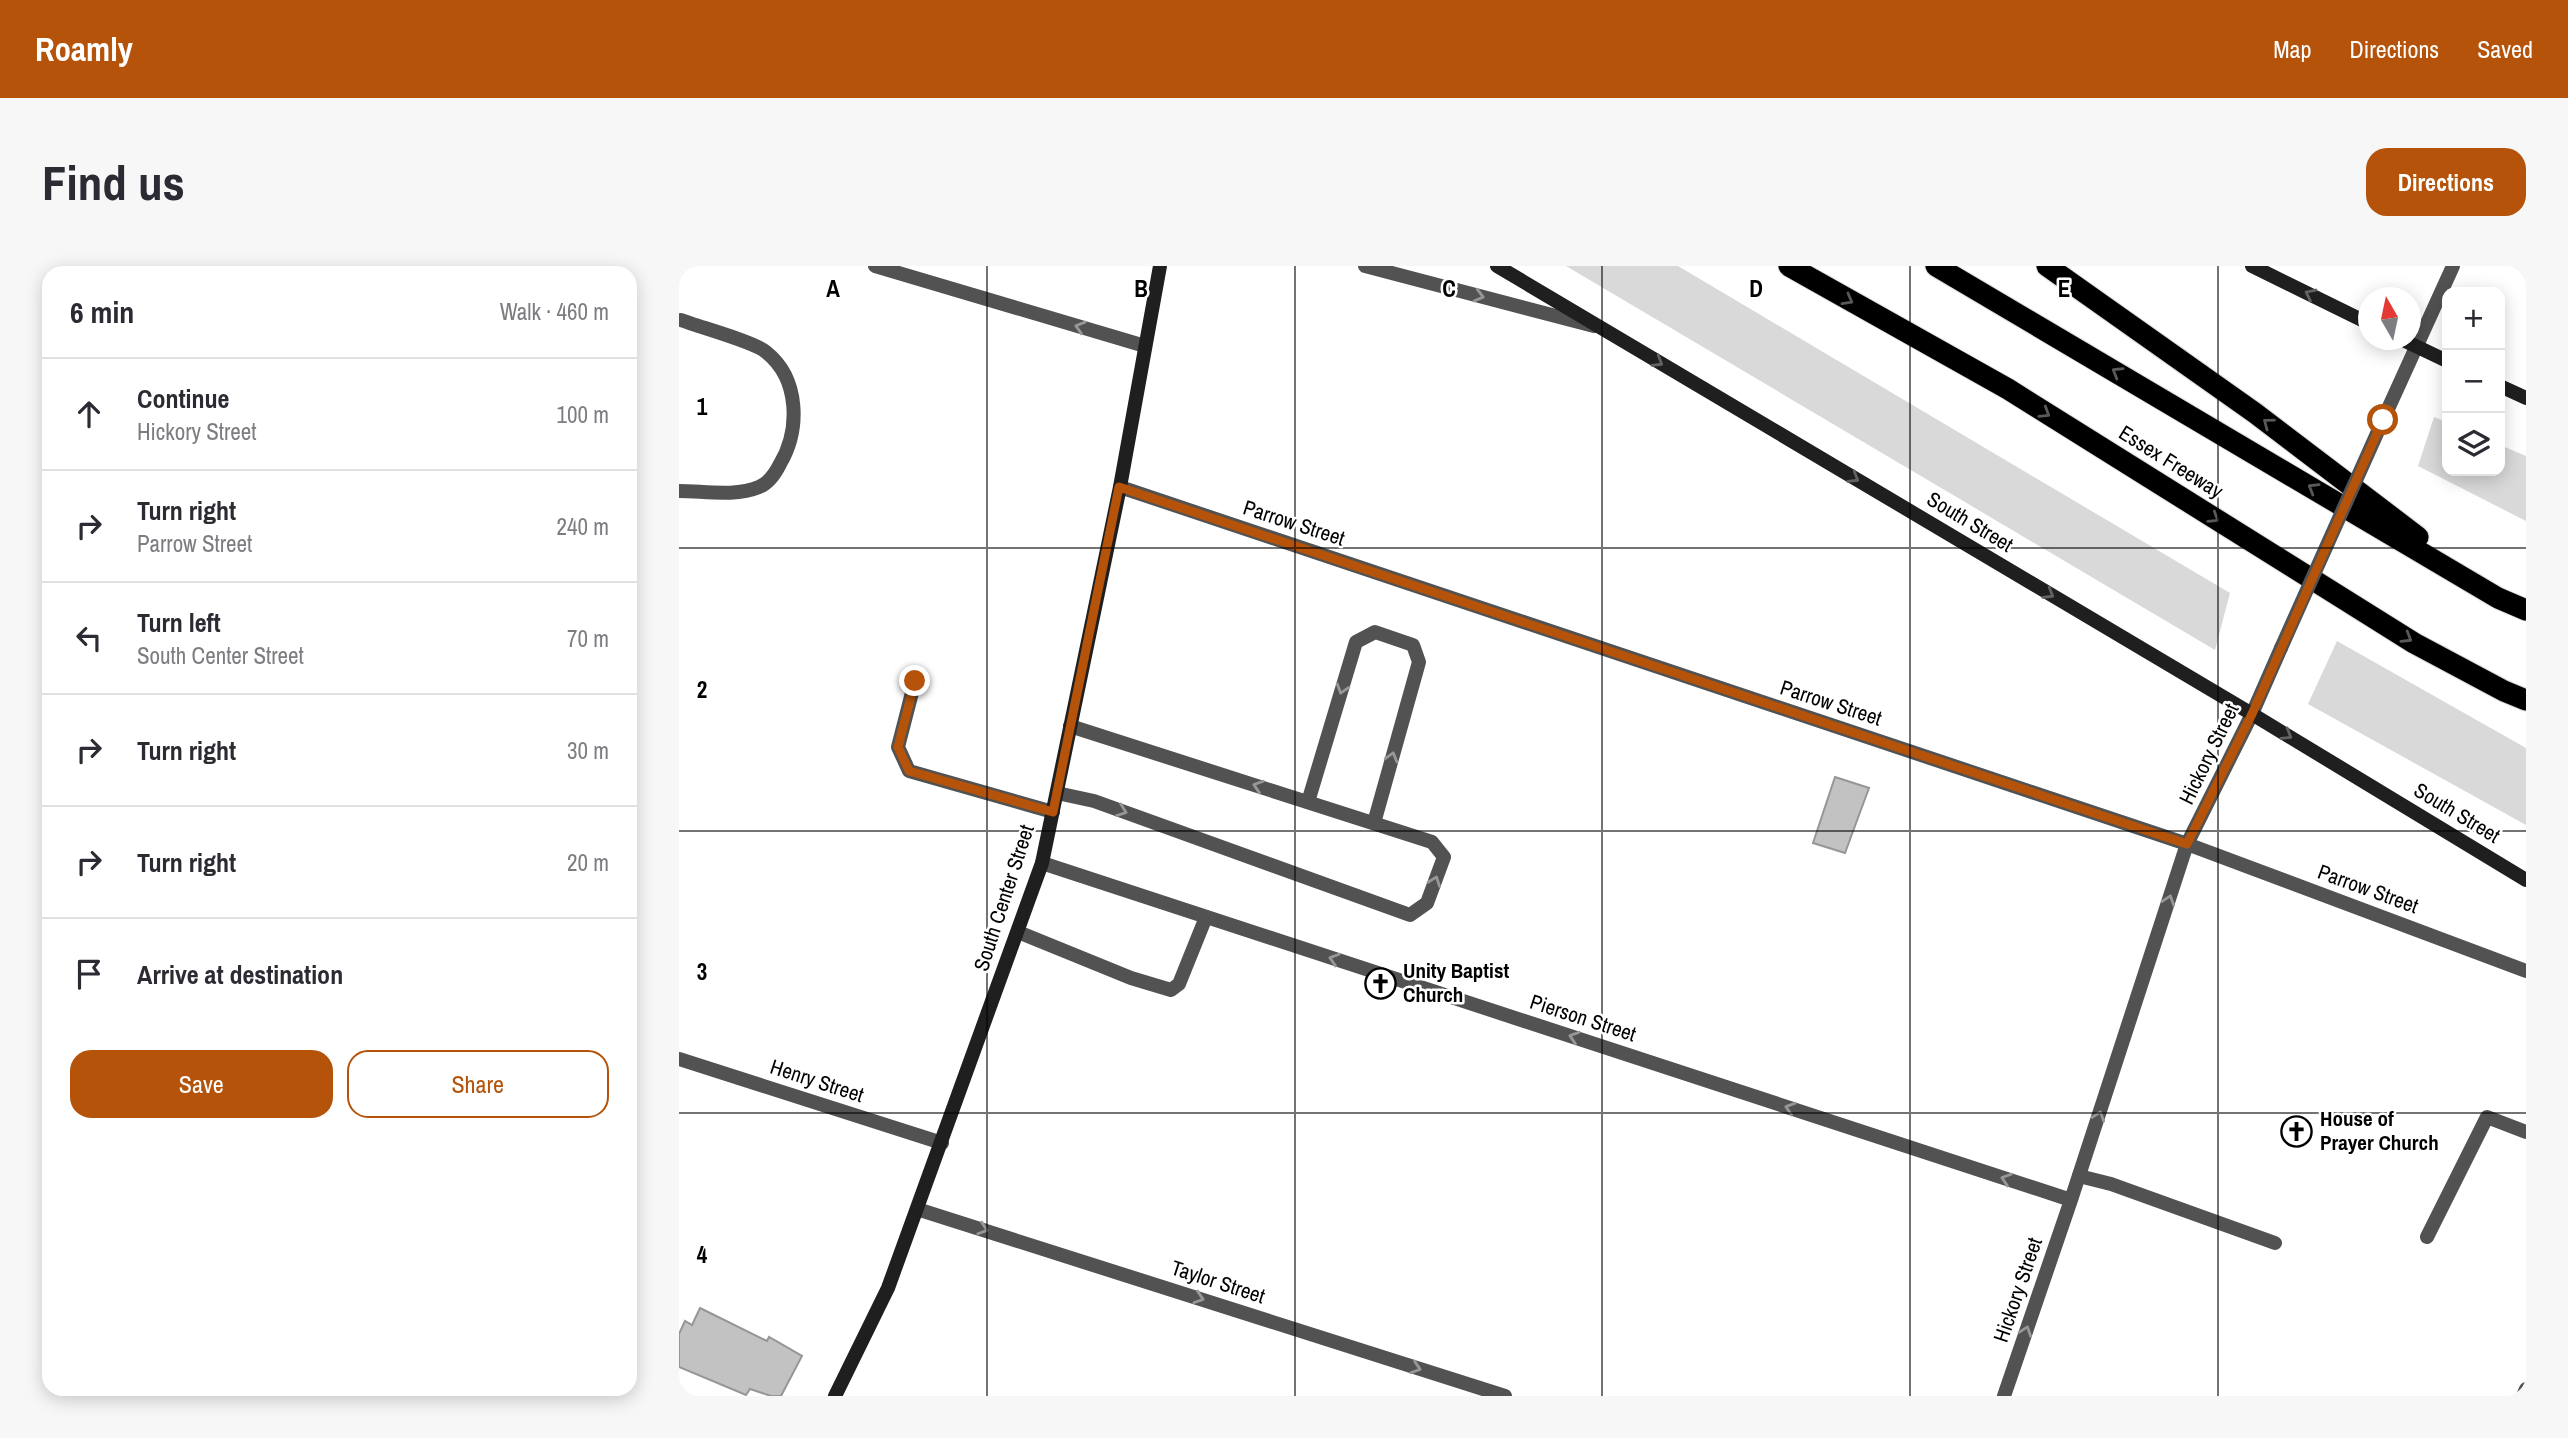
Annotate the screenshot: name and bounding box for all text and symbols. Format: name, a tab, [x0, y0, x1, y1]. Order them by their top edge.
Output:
text: Roamly	[35, 27, 133, 71]
text: Map	[2273, 33, 2311, 65]
text: Directions	[2349, 33, 2439, 65]
text: Saved	[2477, 33, 2533, 65]
button: Directions	[2366, 148, 2526, 216]
text: Find us	[42, 149, 185, 215]
text: A	[826, 273, 840, 304]
text: B	[1134, 273, 1148, 304]
text: C	[1442, 273, 1456, 304]
text: D	[1749, 273, 1763, 304]
text: E	[2058, 273, 2070, 304]
north arrow	[2358, 287, 2421, 350]
map controls	[2442, 287, 2505, 476]
button: +	[2442, 287, 2505, 350]
one-way arrow	[1472, 288, 1484, 302]
one-way arrow	[2305, 289, 2317, 303]
text: 6 min	[70, 292, 134, 332]
one-way arrow	[1841, 292, 1854, 305]
text: Walk · 460 m	[500, 296, 609, 327]
one-way arrow	[1074, 320, 1086, 335]
button: −	[2442, 350, 2505, 413]
one-way arrow	[1650, 354, 1663, 367]
one-way arrow	[2112, 368, 2125, 381]
text: Continue	[137, 381, 229, 416]
text: 1	[697, 391, 708, 422]
icon: ahead	[70, 395, 108, 433]
text: 100 m	[557, 399, 609, 430]
one-way arrow	[2038, 404, 2051, 417]
route start	[2367, 404, 2398, 435]
button: layers	[2442, 413, 2505, 476]
text: Hickory Street	[137, 416, 257, 447]
street label: Essex Freeway	[2114, 418, 2229, 505]
one-way arrow	[2263, 419, 2276, 432]
one-way arrow	[1846, 470, 1859, 483]
one-way arrow	[2307, 483, 2320, 496]
street label: South Street	[1922, 484, 2019, 559]
street label: Parrow Street	[1240, 492, 1349, 553]
text: Turn right	[137, 493, 236, 528]
icon: right	[70, 507, 108, 545]
one-way arrow	[2206, 509, 2219, 522]
text: 240 m	[557, 511, 609, 542]
text: Parrow Street	[137, 528, 252, 559]
one-way arrow	[2042, 585, 2055, 598]
text: Turn left	[137, 605, 221, 640]
icon: left	[70, 619, 108, 657]
text: 70 m	[567, 623, 609, 654]
one-way arrow	[2399, 630, 2412, 643]
text: South Center Street	[137, 640, 304, 671]
route end	[899, 665, 930, 696]
street label: Parrow Street	[1777, 672, 1886, 733]
text: 2	[697, 674, 707, 705]
one-way arrow	[1336, 683, 1351, 695]
street label: Hickory Street	[2172, 698, 2246, 809]
one-way arrow	[2280, 727, 2293, 740]
icon: right	[70, 731, 108, 769]
text: Turn right	[137, 733, 236, 768]
text: 30 m	[567, 735, 609, 766]
one-way arrow	[1384, 751, 1399, 763]
street label: South Street	[2409, 775, 2506, 850]
one-way arrow	[1252, 780, 1265, 794]
one-way arrow	[1116, 803, 1128, 817]
street label: South Center Street	[966, 821, 1041, 975]
icon: right	[70, 843, 108, 881]
text: Turn right	[137, 845, 236, 880]
text: 20 m	[567, 847, 609, 878]
street label: Parrow Street	[2314, 857, 2423, 920]
one-way arrow	[1427, 875, 1441, 888]
one-way arrow	[2161, 894, 2175, 906]
one-way arrow	[1329, 953, 1341, 967]
icon: arrive	[70, 955, 108, 993]
text: 3	[697, 956, 707, 987]
place label: Unity Baptist Church	[1403, 956, 1509, 1009]
text: Arrive at destination	[137, 957, 343, 992]
church icon: Unity Baptist Church	[1363, 966, 1397, 1000]
street label: Pierson Street	[1526, 987, 1640, 1048]
one-way arrow	[1568, 1031, 1580, 1046]
button: Save	[70, 1050, 333, 1118]
button: Share	[347, 1050, 609, 1118]
street label: Henry Street	[767, 1052, 868, 1109]
one-way arrow	[1784, 1102, 1797, 1116]
place label: House of Prayer Church	[2320, 1104, 2439, 1157]
one-way arrow	[2090, 1110, 2105, 1122]
church icon: House of Prayer Church	[2280, 1114, 2314, 1148]
one-way arrow	[2000, 1173, 2013, 1187]
one-way arrow	[976, 1221, 988, 1236]
street label: Hickory Street	[1986, 1233, 2049, 1346]
text: 4	[697, 1239, 708, 1270]
street label: Taylor Street	[1168, 1253, 1269, 1310]
one-way arrow	[1193, 1290, 1205, 1305]
one-way arrow	[2018, 1326, 2032, 1338]
one-way arrow	[1410, 1359, 1422, 1374]

